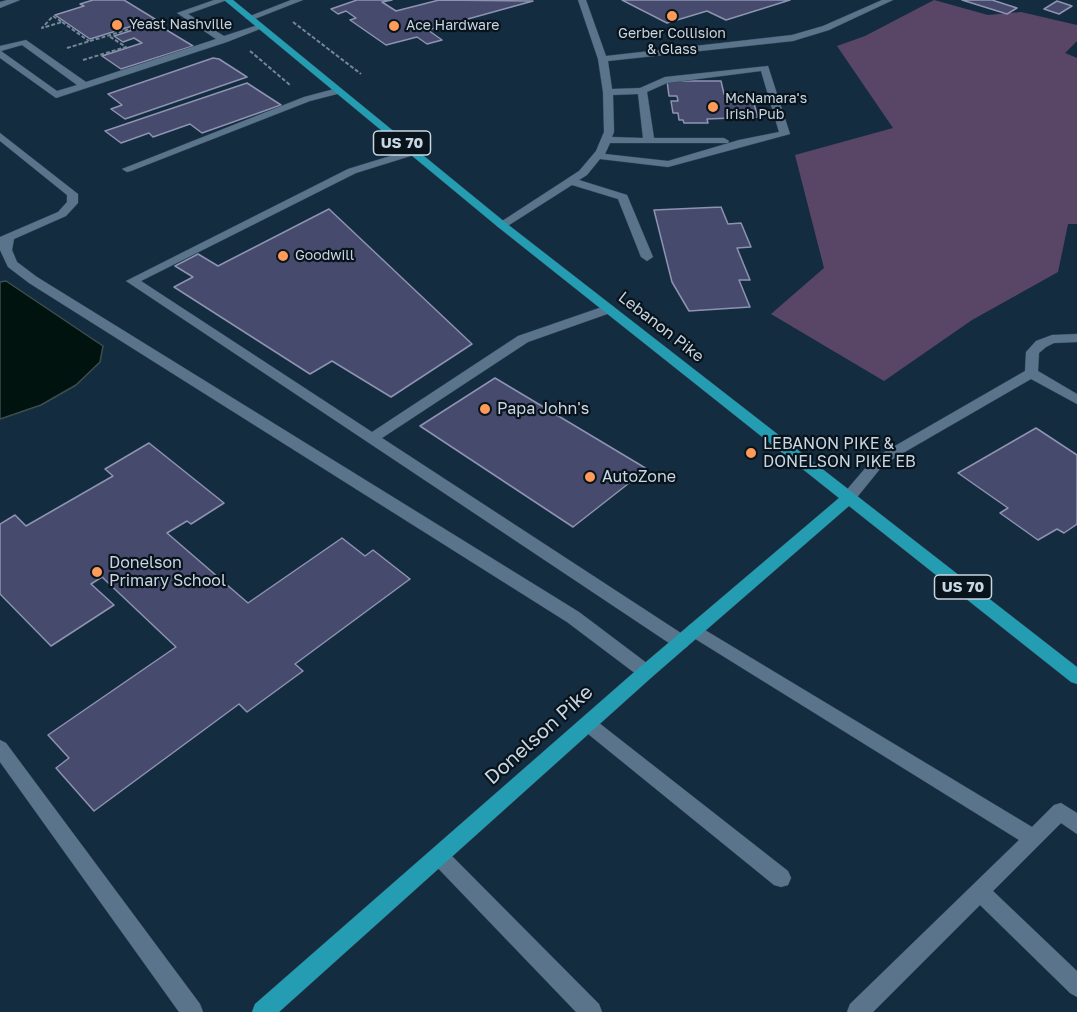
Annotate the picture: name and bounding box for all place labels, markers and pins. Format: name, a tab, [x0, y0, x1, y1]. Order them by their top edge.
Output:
marker: Gerber Collision & Glass	[665, 9, 679, 23]
place label: Yeast Nashville	[129, 17, 232, 33]
marker: Yeast Nashville	[110, 18, 124, 32]
place label: Ace Hardware	[406, 18, 499, 34]
marker: Ace Hardware	[387, 19, 401, 33]
place label: Gerber Collision & Glass	[618, 26, 726, 58]
place label: McNamara's Irish Pub	[725, 91, 807, 124]
marker: McNamara's Irish Pub	[706, 100, 720, 114]
place label: Goodwill	[295, 248, 354, 264]
marker: Goodwill	[276, 249, 290, 263]
place label: Papa John's	[497, 399, 589, 419]
marker: Papa John's	[478, 402, 492, 416]
place label: LEBANON PIKE & DONELSON PIKE EB	[763, 434, 916, 472]
marker: LEBANON PIKE & DONELSON PIKE EB	[744, 446, 758, 460]
place label: AutoZone	[602, 467, 676, 487]
marker: AutoZone	[583, 470, 597, 484]
place label: Donelson Primary School	[109, 553, 226, 591]
marker: Donelson Primary School	[90, 565, 104, 579]

